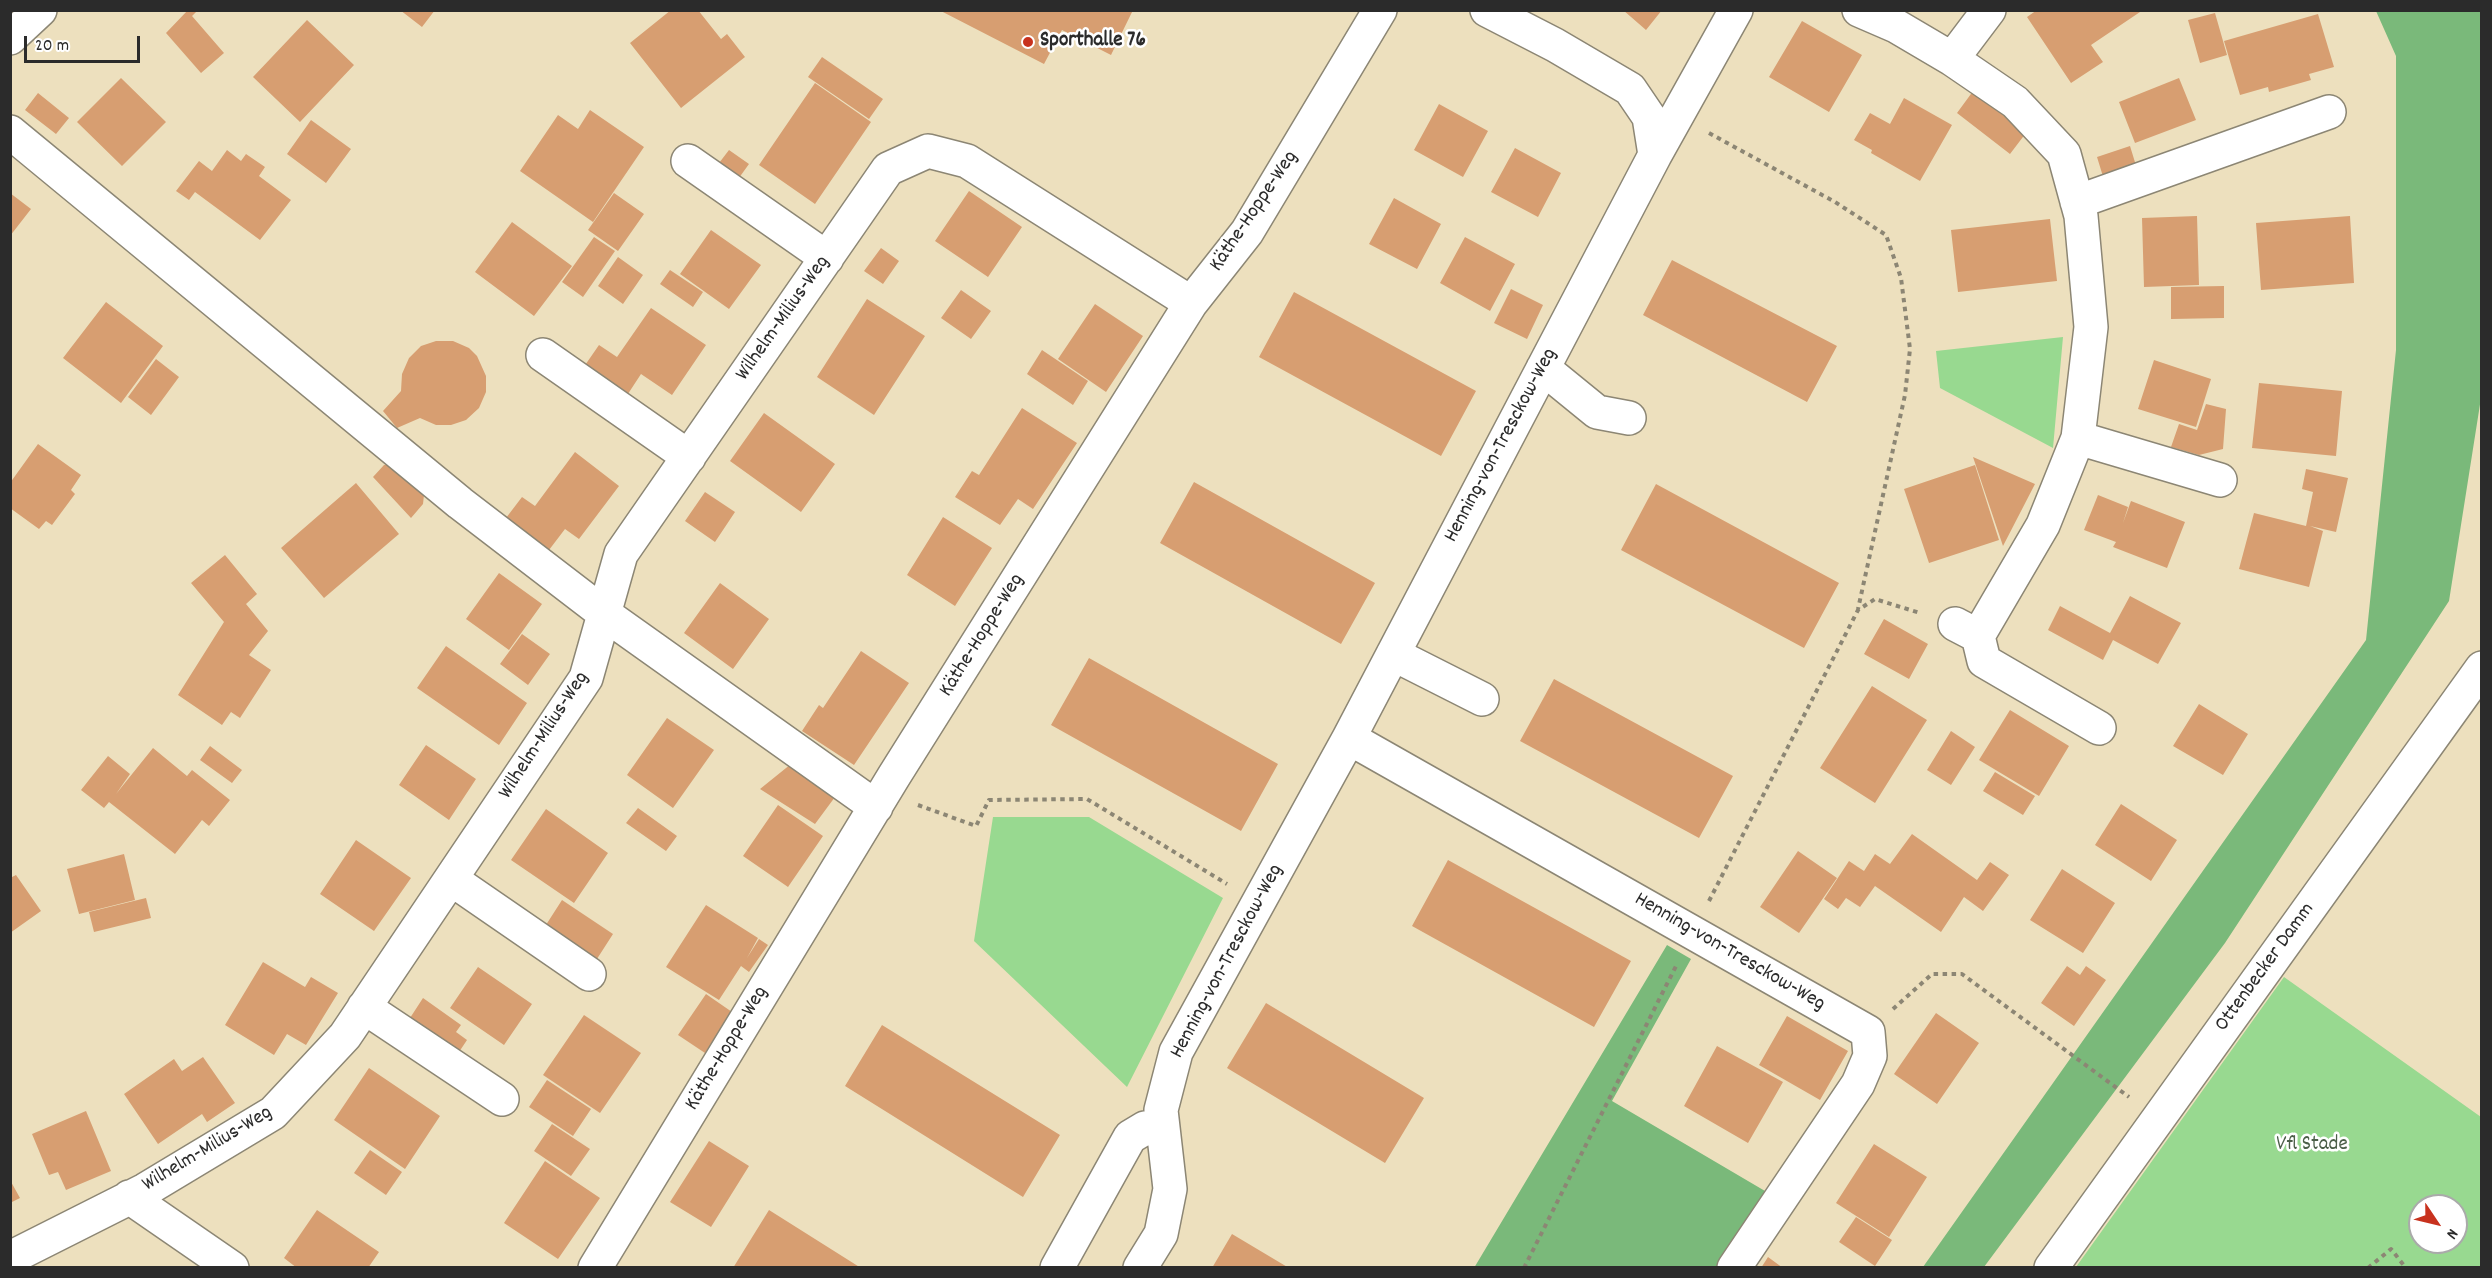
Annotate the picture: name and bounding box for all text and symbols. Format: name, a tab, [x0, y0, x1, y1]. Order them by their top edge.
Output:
scale bar	[27, 24, 142, 62]
place label: Sporthalle 76	[1040, 29, 1146, 55]
text: 20 m	[35, 34, 69, 59]
marker: Sporthalle 76	[1021, 35, 1035, 49]
street label: Käthe-Hoppe-Weg	[1205, 147, 1305, 277]
street label: Wilhelm-Milius-Weg	[732, 252, 836, 386]
street label: Henning-von-Tresckow-Weg	[1440, 345, 1564, 547]
street label: Käthe-Hoppe-Weg	[935, 570, 1031, 702]
street label: Wilhelm-Milius-Weg	[494, 668, 596, 804]
street label: Henning-von-Tresckow-Weg	[1166, 861, 1290, 1063]
street label: Henning-von-Tresckow-Weg	[1629, 888, 1829, 1018]
street label: Ottenbecker Damm	[2211, 899, 2321, 1037]
street label: Käthe-Hoppe-Weg	[681, 982, 775, 1116]
street label: Wilhelm-Milius-Weg	[139, 1101, 277, 1199]
park label: Vfl Stade	[2276, 1133, 2348, 1159]
north arrow	[2408, 1194, 2468, 1254]
text: N	[2440, 1224, 2463, 1243]

